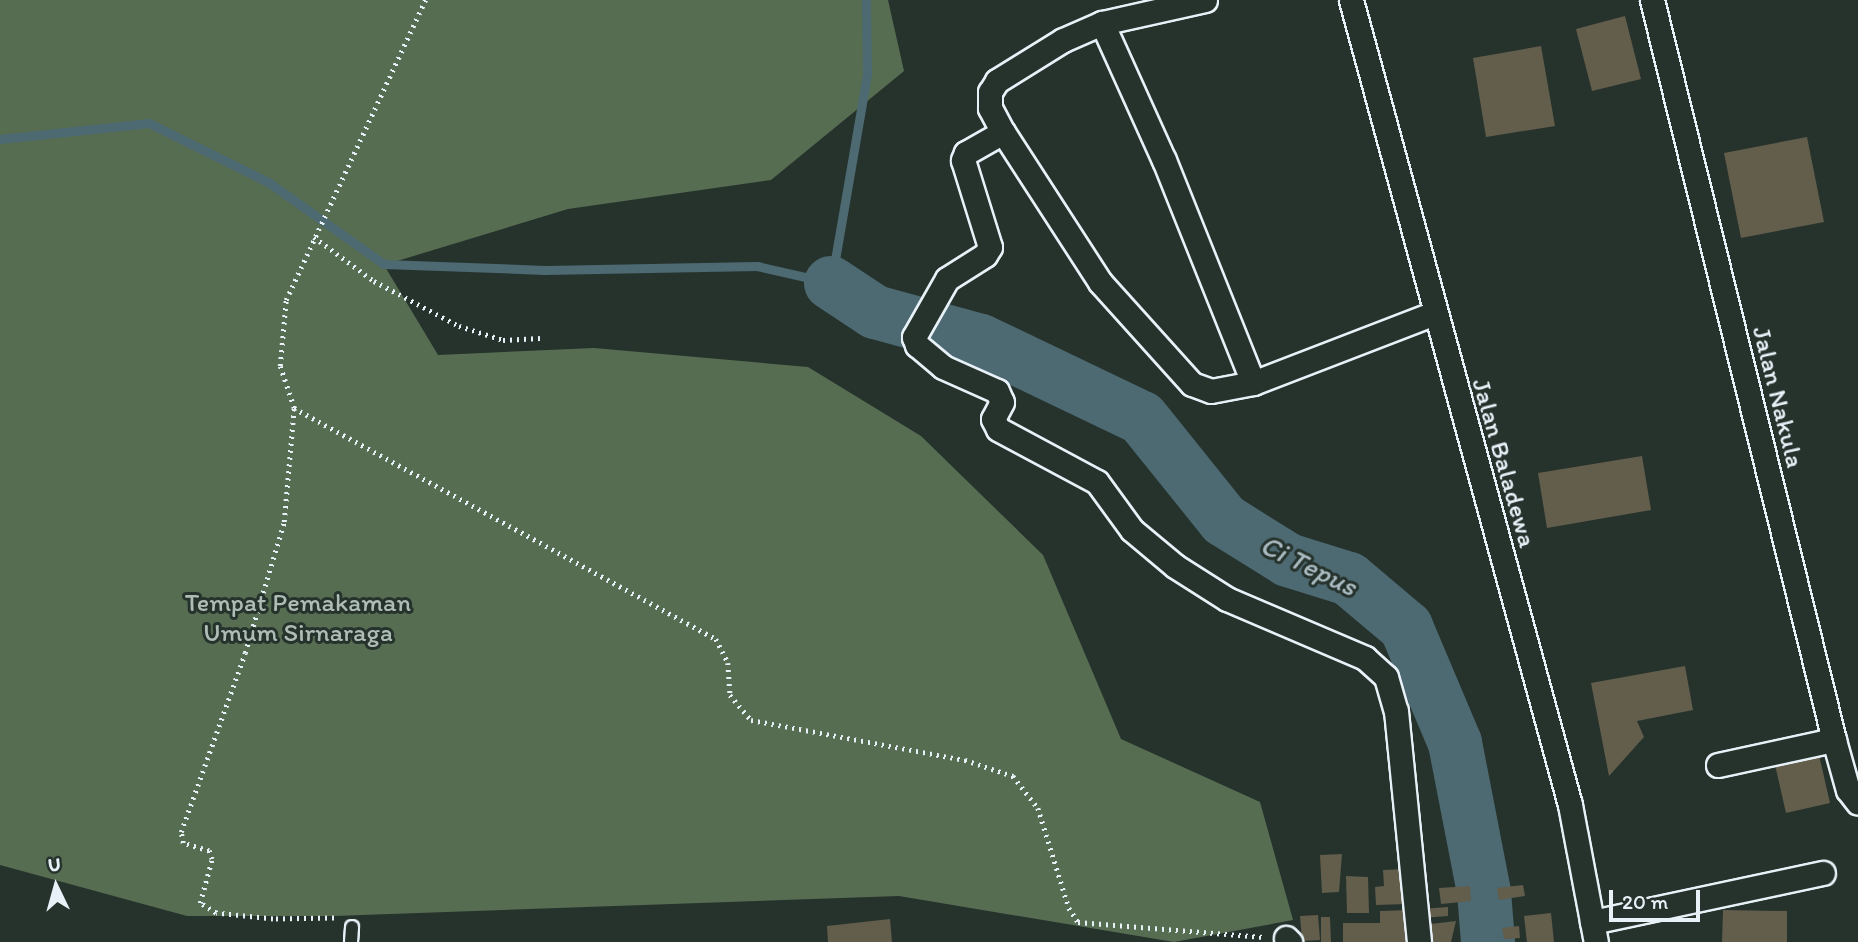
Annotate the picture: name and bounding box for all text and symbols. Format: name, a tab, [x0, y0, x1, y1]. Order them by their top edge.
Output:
street label: Jalan Nakula	[1745, 323, 1811, 471]
street label: Jalan Baladewa	[1465, 375, 1543, 551]
water label: Ci Tepus	[1257, 528, 1361, 602]
park label: Tempat Pemakaman Umum Sirnaraga	[185, 587, 411, 648]
north arrow	[21, 851, 91, 921]
text: U	[47, 853, 61, 877]
scale bar	[1613, 876, 1704, 920]
text: 20 m	[1622, 889, 1668, 914]

